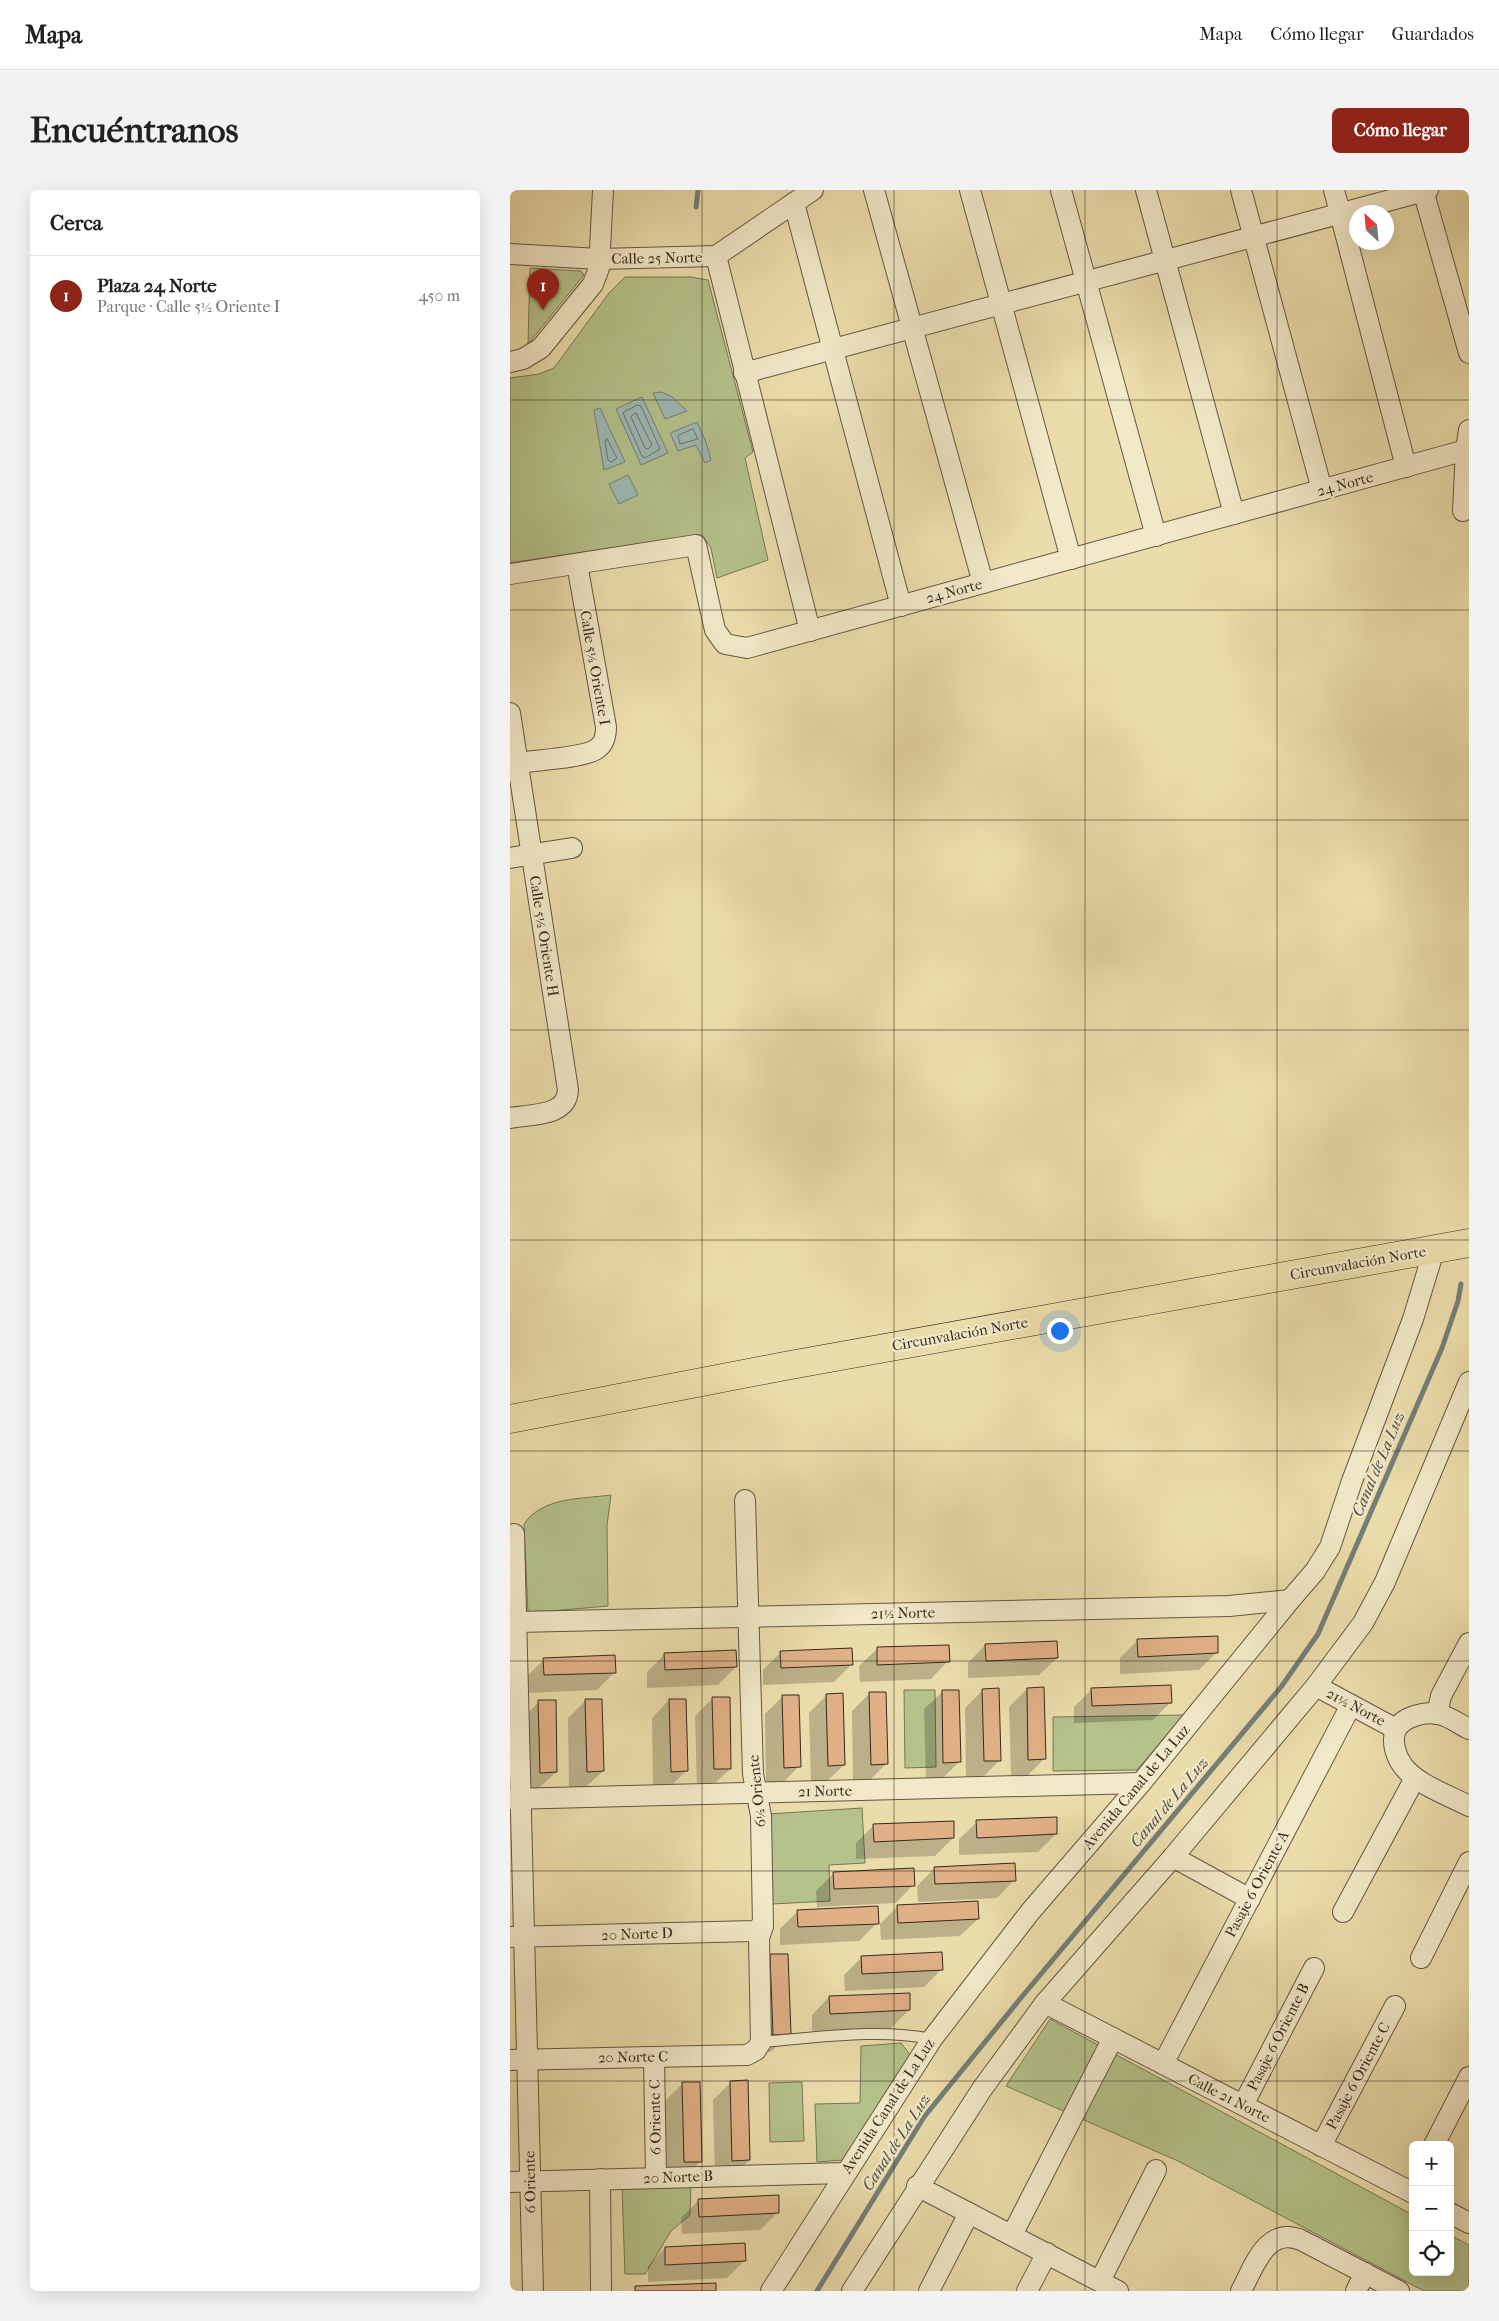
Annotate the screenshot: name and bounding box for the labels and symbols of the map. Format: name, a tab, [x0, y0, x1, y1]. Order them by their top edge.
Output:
north arrow	[1349, 205, 1394, 250]
street label: Calle 25 Norte	[611, 248, 703, 268]
pin: 1	[527, 269, 559, 310]
street label: 24 Norte	[1315, 468, 1376, 500]
street label: 24 Norte	[924, 575, 985, 607]
street label: Calle 5½ Oriente I	[576, 609, 614, 727]
street label: Calle 5½ Oriente H	[526, 874, 562, 998]
street label: Circunvalación Norte	[1289, 1242, 1428, 1284]
street label: Circunvalación Norte	[891, 1313, 1030, 1355]
your location	[1047, 1318, 1073, 1344]
water label: Canal de La Luz	[1347, 1409, 1409, 1519]
street label: 21½ Norte	[871, 1603, 936, 1623]
street label: 21½ Norte	[1323, 1684, 1389, 1730]
street label: Avenida Canal de La Luz	[1078, 1721, 1194, 1853]
street label: 6½ Oriente	[744, 1753, 770, 1828]
water label: Canal de La Luz	[1126, 1753, 1212, 1851]
street label: 21 Norte	[798, 1782, 853, 1800]
street label: Pasaje 6 Oriente A	[1221, 1827, 1293, 1940]
street label: 20 Norte D	[601, 1924, 673, 1944]
street label: Pasaje 6 Oriente B	[1243, 1980, 1313, 2094]
street label: Pasaje 6 Oriente C	[1322, 2019, 1394, 2133]
street label: Avenida Canal de La Luz	[838, 2035, 938, 2177]
street label: 20 Norte C	[598, 2047, 668, 2067]
street label: Calle 21 Norte	[1185, 2070, 1274, 2127]
street label: 6 Oriente C	[645, 2079, 665, 2155]
water label: Canal de La Luz	[858, 2090, 934, 2194]
street label: 6 Oriente	[520, 2150, 540, 2214]
street label: 20 Norte B	[643, 2167, 713, 2187]

